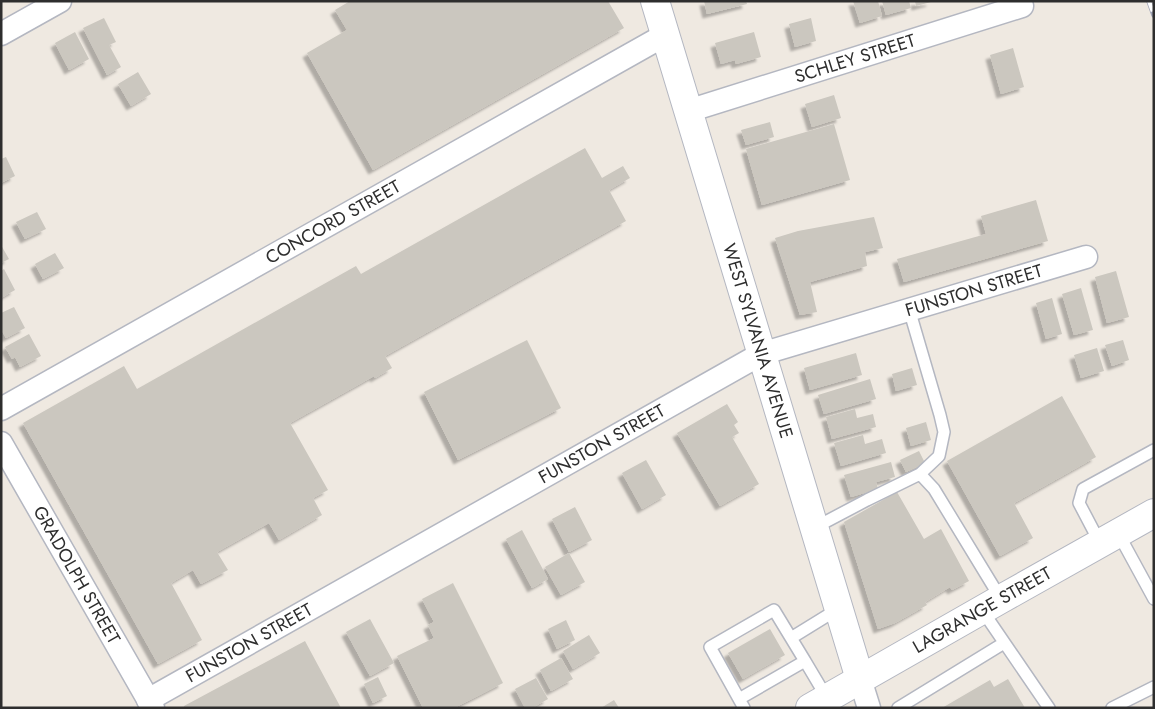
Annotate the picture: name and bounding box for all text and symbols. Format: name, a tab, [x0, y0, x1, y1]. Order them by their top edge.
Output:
street label: SCHLEY STREET	[791, 27, 919, 90]
street label: CONCORD STREET	[261, 173, 406, 270]
street label: WEST SYLVANIA AVENUE	[716, 240, 799, 441]
street label: FUNSTON STREET	[902, 258, 1046, 323]
street label: FUNSTON STREET	[534, 397, 670, 490]
street label: GRADOLPH STREET	[27, 501, 127, 649]
street label: LAGRANGE STREET	[908, 560, 1057, 660]
street label: FUNSTON STREET	[181, 597, 318, 689]

